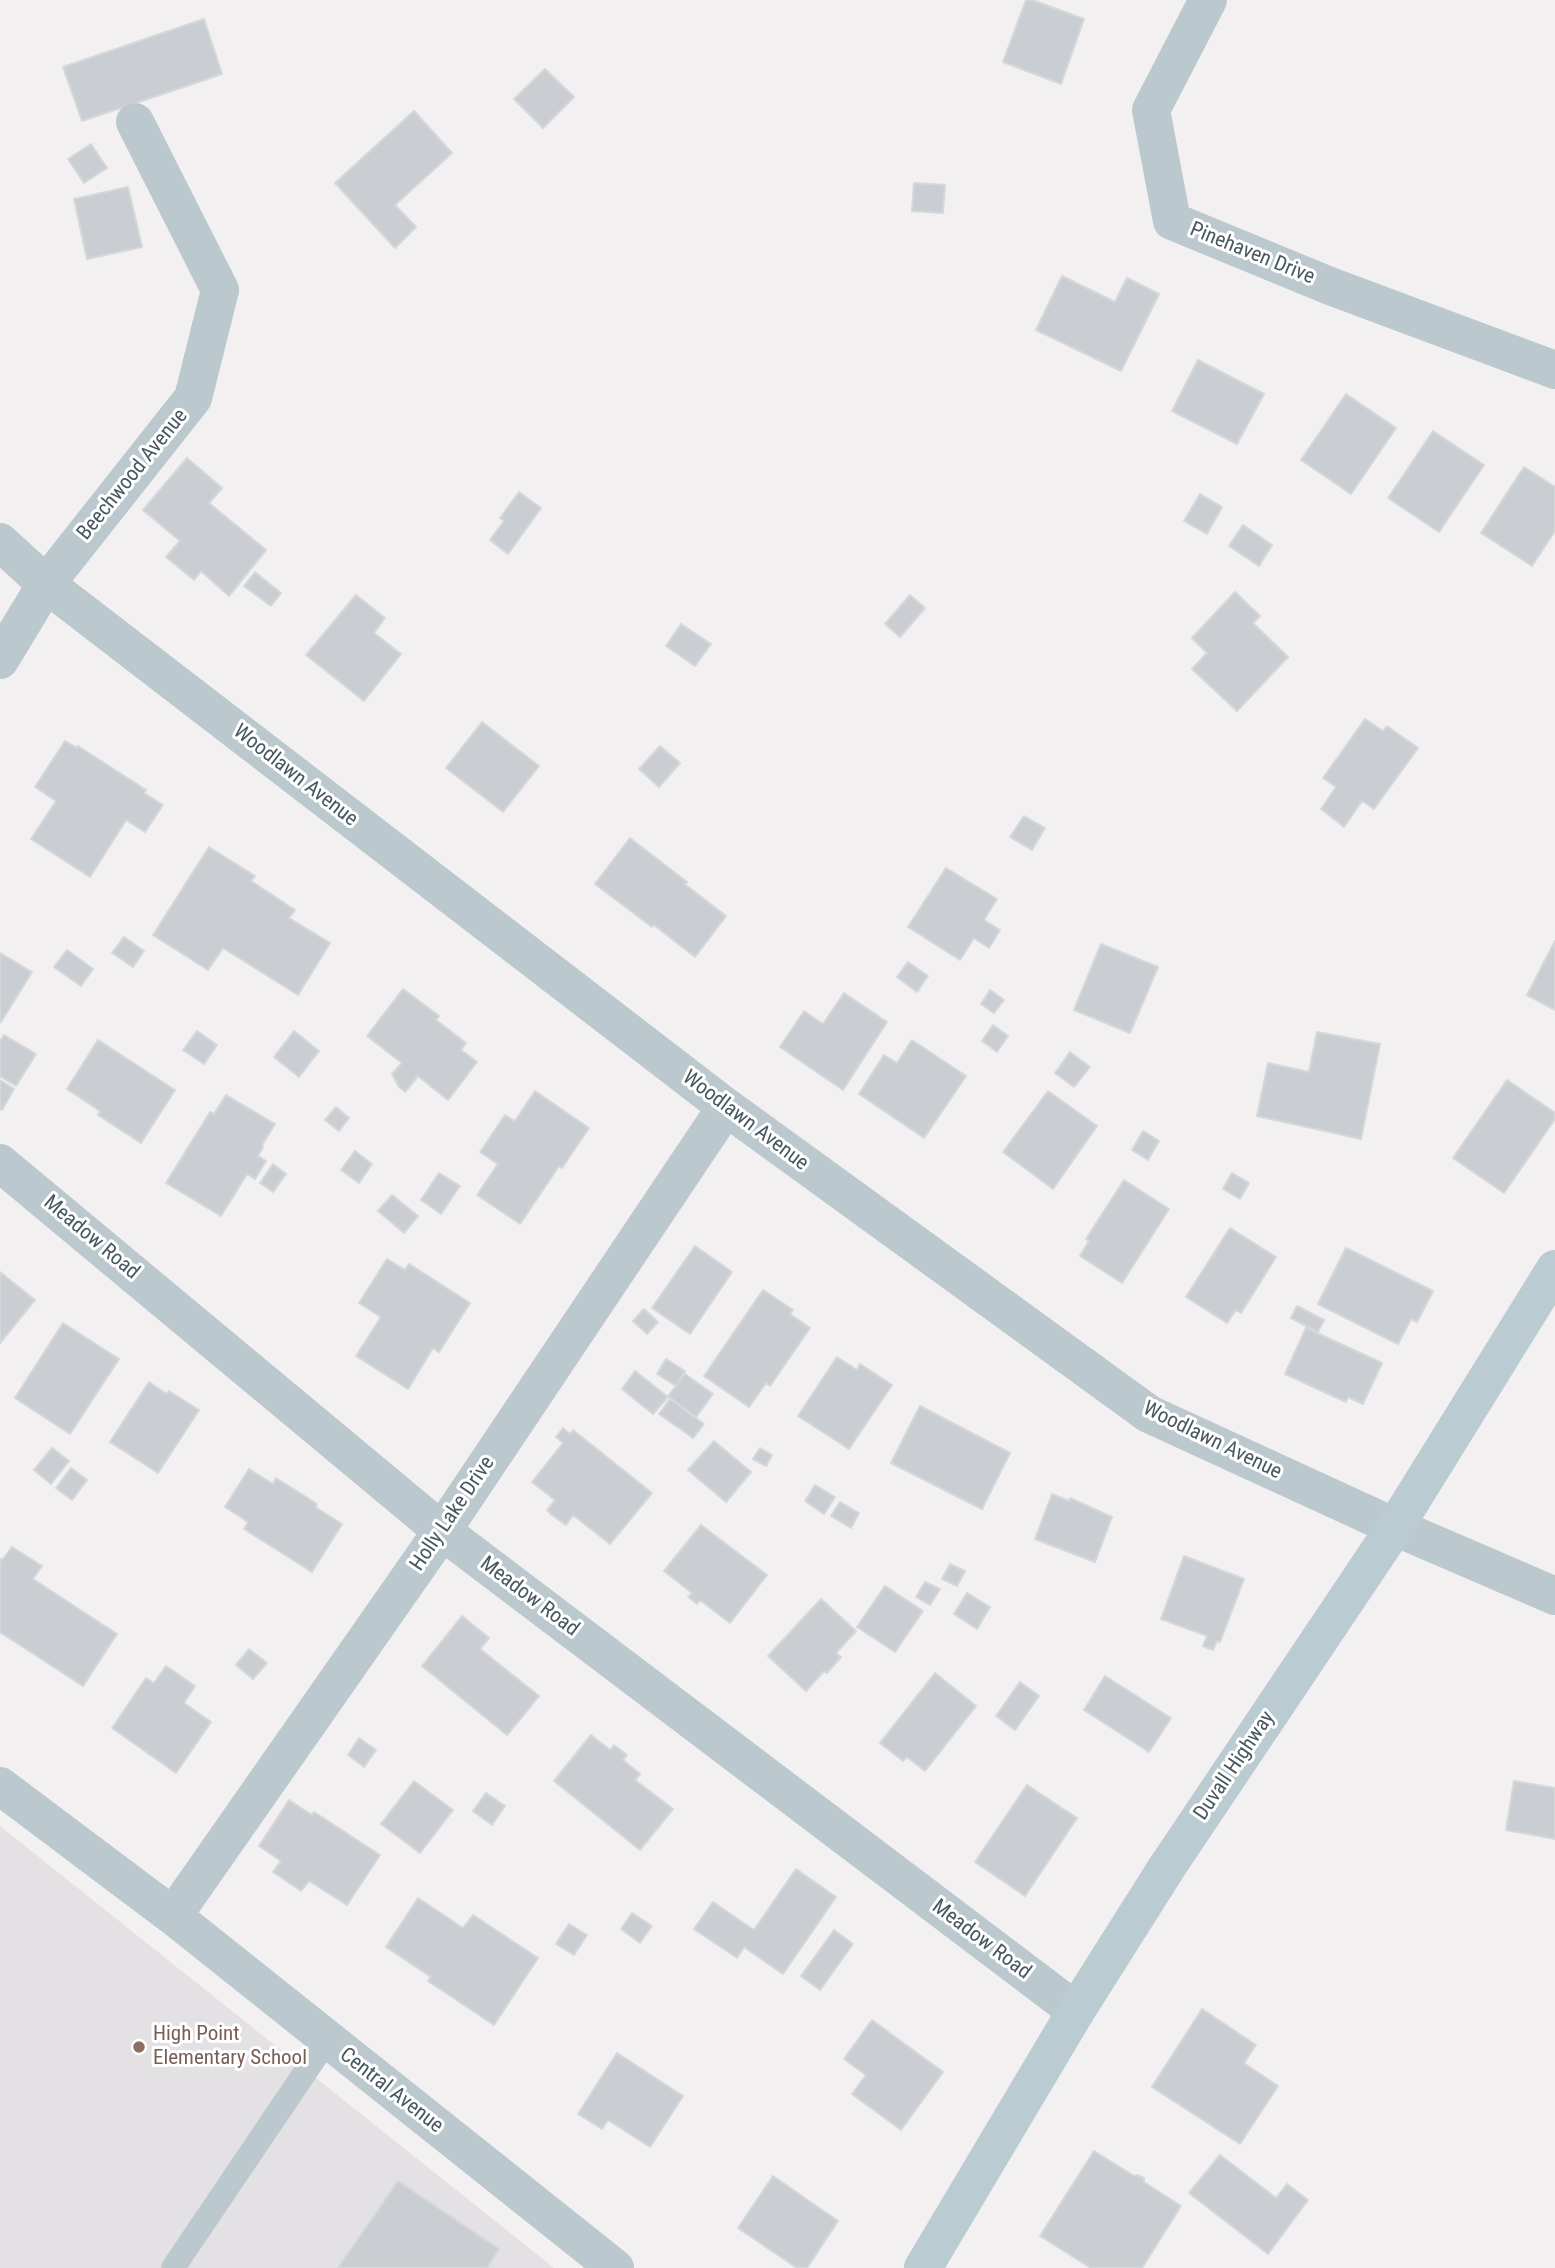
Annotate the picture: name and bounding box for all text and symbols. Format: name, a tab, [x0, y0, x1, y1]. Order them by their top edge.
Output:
street label: Pinehaven Drive	[1186, 218, 1318, 290]
street label: Beechwood Avenue	[72, 404, 194, 546]
street label: Woodlawn Avenue	[228, 720, 362, 832]
street label: Woodlawn Avenue	[677, 1065, 813, 1177]
street label: Meadow Road	[38, 1191, 144, 1285]
street label: Woodlawn Avenue	[1139, 1397, 1285, 1485]
street label: Holly Lake Drive	[405, 1452, 501, 1576]
street label: Meadow Road	[475, 1552, 583, 1642]
street label: Duvall Highway	[1189, 1707, 1281, 1825]
street label: Meadow Road	[927, 1895, 1035, 1985]
place label: High Point Elementary School	[153, 2022, 307, 2072]
marker: High Point Elementary School	[131, 2039, 147, 2055]
street label: Central Avenue	[334, 2043, 448, 2139]

